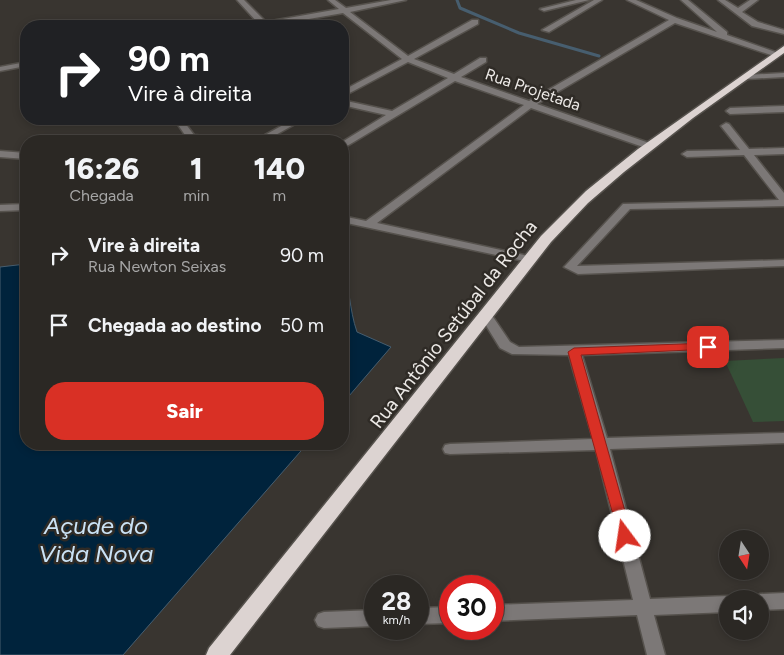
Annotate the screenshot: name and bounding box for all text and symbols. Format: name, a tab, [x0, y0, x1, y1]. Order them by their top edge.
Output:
text: 90 m	[128, 38, 210, 80]
icon: right	[45, 40, 110, 105]
street label: Rua Projetada	[483, 64, 583, 115]
text: Vire à direita	[128, 80, 252, 107]
text: 16:26	[64, 150, 139, 187]
text: 1	[190, 150, 203, 187]
text: 140	[253, 150, 305, 187]
text: Chegada	[69, 186, 134, 205]
text: min	[183, 186, 210, 205]
text: m	[272, 186, 286, 205]
street label: Rua Antônio Setúbal da Rocha	[365, 216, 542, 433]
text: Vire à direita	[88, 234, 200, 257]
icon: right	[45, 241, 73, 269]
text: 90 m	[280, 244, 324, 267]
text: Rua Newton Seixas	[88, 257, 226, 276]
icon: arrive	[45, 311, 73, 339]
text: Chegada ao destino	[88, 314, 261, 337]
text: 50 m	[280, 314, 324, 337]
pin	[687, 326, 729, 368]
icon: arrive	[694, 333, 722, 361]
button: Sair	[45, 382, 324, 440]
position arrow	[598, 509, 650, 561]
water label: Açude do Vida Nova	[39, 511, 153, 568]
north arrow	[719, 530, 769, 580]
map controls	[719, 530, 769, 640]
speed limit sign: 30	[439, 575, 504, 640]
text: 28	[382, 586, 411, 616]
button: sound	[719, 590, 769, 640]
text: km/h	[383, 613, 410, 627]

